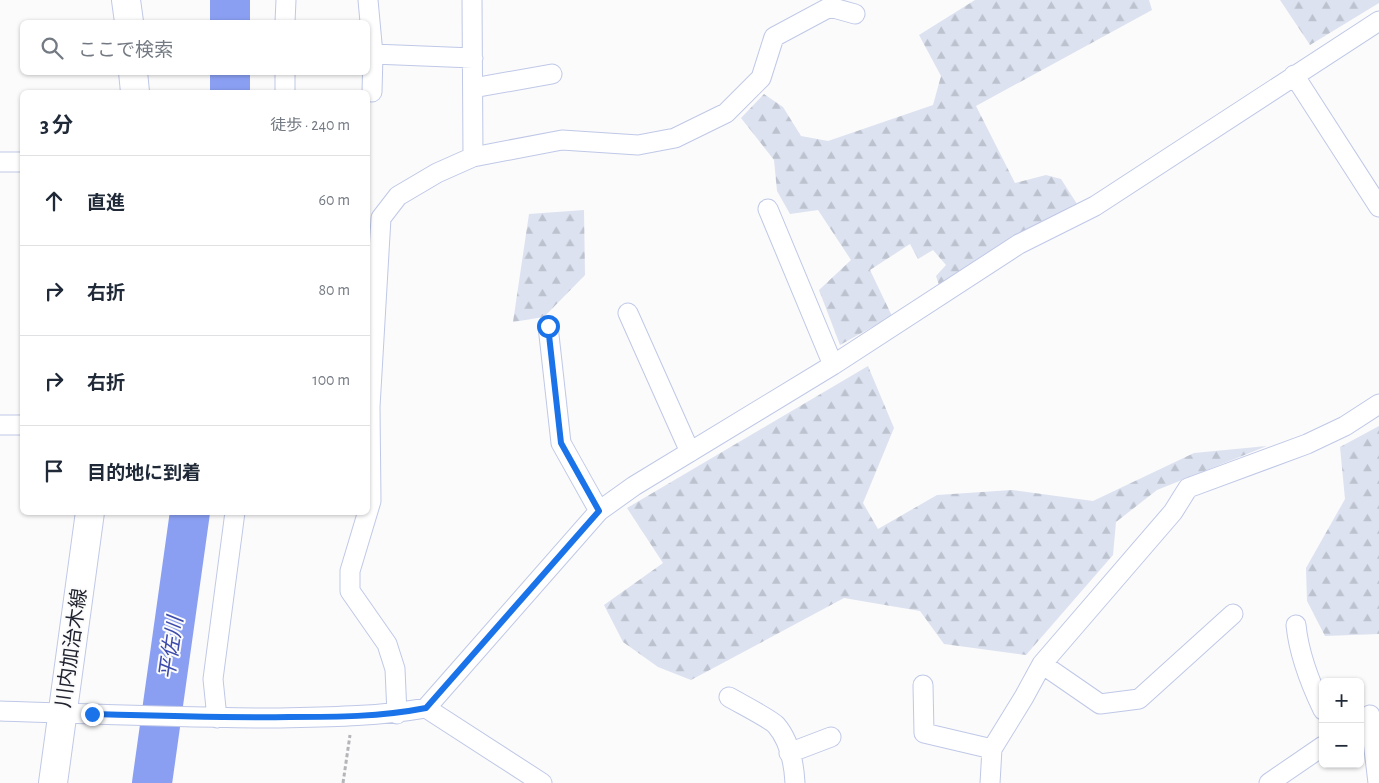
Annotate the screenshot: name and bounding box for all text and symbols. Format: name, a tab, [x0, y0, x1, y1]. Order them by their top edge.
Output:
search box	[20, 20, 370, 75]
icon: search	[38, 34, 66, 62]
text: ここで検索	[78, 41, 173, 60]
text: 3 分	[40, 115, 73, 136]
text: 徒歩 · 240 m	[270, 117, 350, 133]
icon: ahead	[40, 187, 68, 215]
text: 60 m	[319, 192, 350, 208]
text: 直進	[87, 194, 125, 213]
icon: right	[40, 277, 68, 305]
text: 80 m	[319, 282, 350, 298]
text: 右折	[87, 284, 125, 303]
route start	[537, 315, 560, 338]
icon: right	[40, 367, 68, 395]
text: 100 m	[312, 372, 350, 388]
text: 右折	[87, 374, 125, 393]
icon: arrive	[40, 457, 68, 485]
text: 目的地に到着	[87, 464, 201, 483]
street label: 川内加治木線	[52, 587, 90, 709]
water label: 平佐川	[156, 613, 187, 681]
map controls	[1319, 678, 1364, 768]
button: +	[1319, 678, 1364, 723]
route end	[81, 703, 104, 726]
button: −	[1319, 723, 1364, 768]

